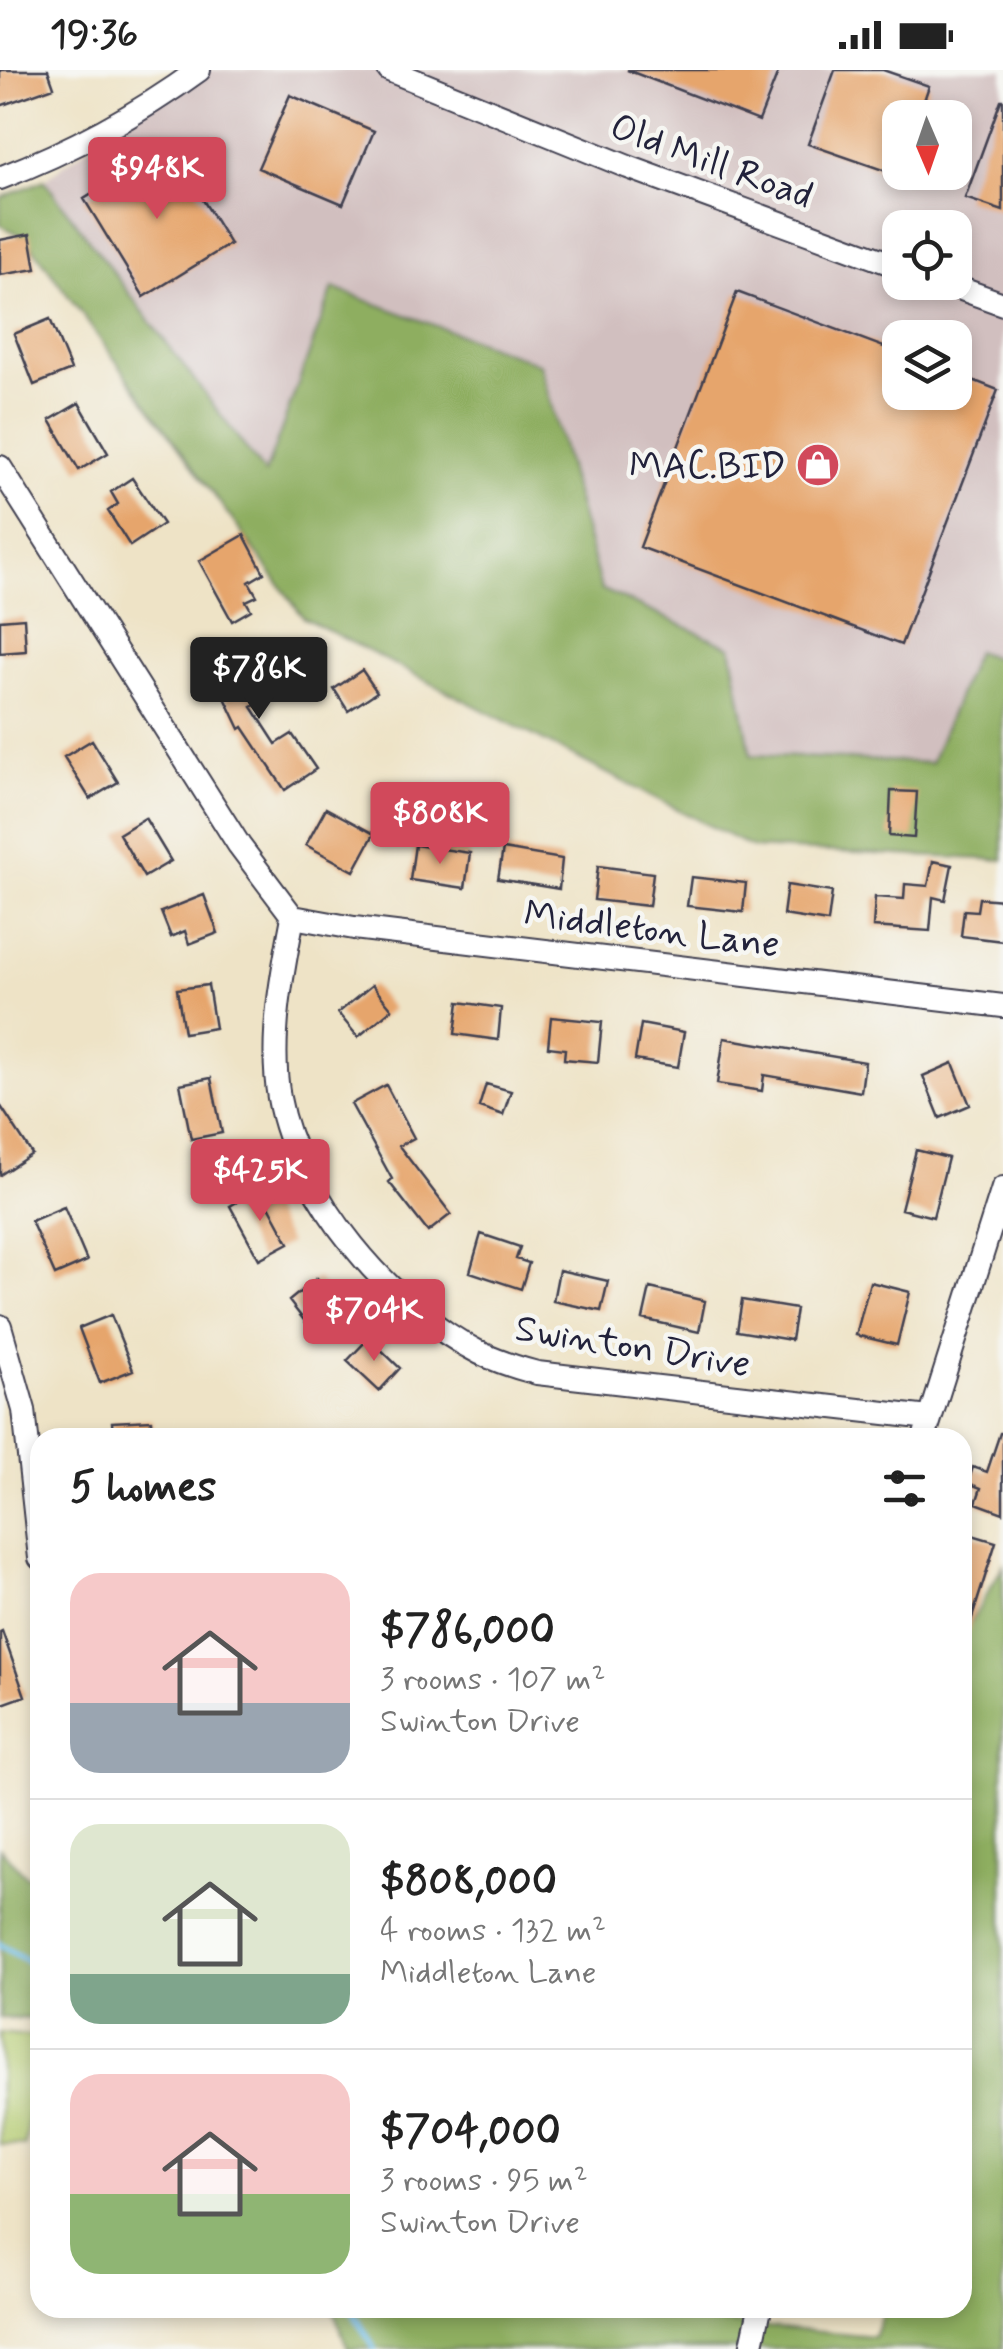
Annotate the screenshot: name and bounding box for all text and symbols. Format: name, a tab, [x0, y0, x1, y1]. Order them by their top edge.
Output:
text: 19:36	[50, 11, 138, 60]
north arrow	[882, 100, 972, 190]
map controls	[882, 100, 972, 410]
street label: Old Mill Road	[603, 103, 819, 222]
pin: $948K	[87, 137, 227, 222]
text: $948K	[110, 148, 204, 190]
button: locate	[882, 210, 972, 300]
button: layers	[882, 320, 972, 410]
shop icon: MAC.BID	[795, 442, 841, 488]
place label: MAC.BID	[629, 443, 786, 492]
pin: $786K	[189, 637, 329, 722]
text: $786K	[212, 648, 306, 690]
pin: $808K	[370, 782, 510, 867]
text: $808K	[392, 793, 488, 835]
street label: Middleton Lane	[521, 891, 782, 970]
pin: $425K	[190, 1139, 330, 1224]
text: $425K	[213, 1150, 307, 1192]
pin: $704K	[304, 1279, 444, 1364]
text: $704K	[325, 1290, 423, 1332]
street label: Swinton Drive	[512, 1305, 754, 1390]
text: 5 homes	[70, 1461, 216, 1516]
icon: filters	[877, 1461, 932, 1516]
text: $786,000	[380, 1604, 555, 1659]
icon: home	[150, 1613, 270, 1733]
text: 3 rooms · 107 m²	[380, 1659, 605, 1701]
text: Swinton Drive	[380, 1701, 580, 1743]
text: $808,000	[380, 1855, 557, 1910]
icon: home	[150, 1864, 270, 1984]
text: 4 rooms · 132 m²	[380, 1910, 606, 1952]
text: Middleton Lane	[380, 1952, 596, 1994]
text: $704,000	[380, 2105, 561, 2160]
icon: home	[150, 2114, 270, 2234]
text: 3 rooms · 95 m²	[380, 2160, 588, 2202]
text: Swinton Drive	[380, 2202, 580, 2244]

